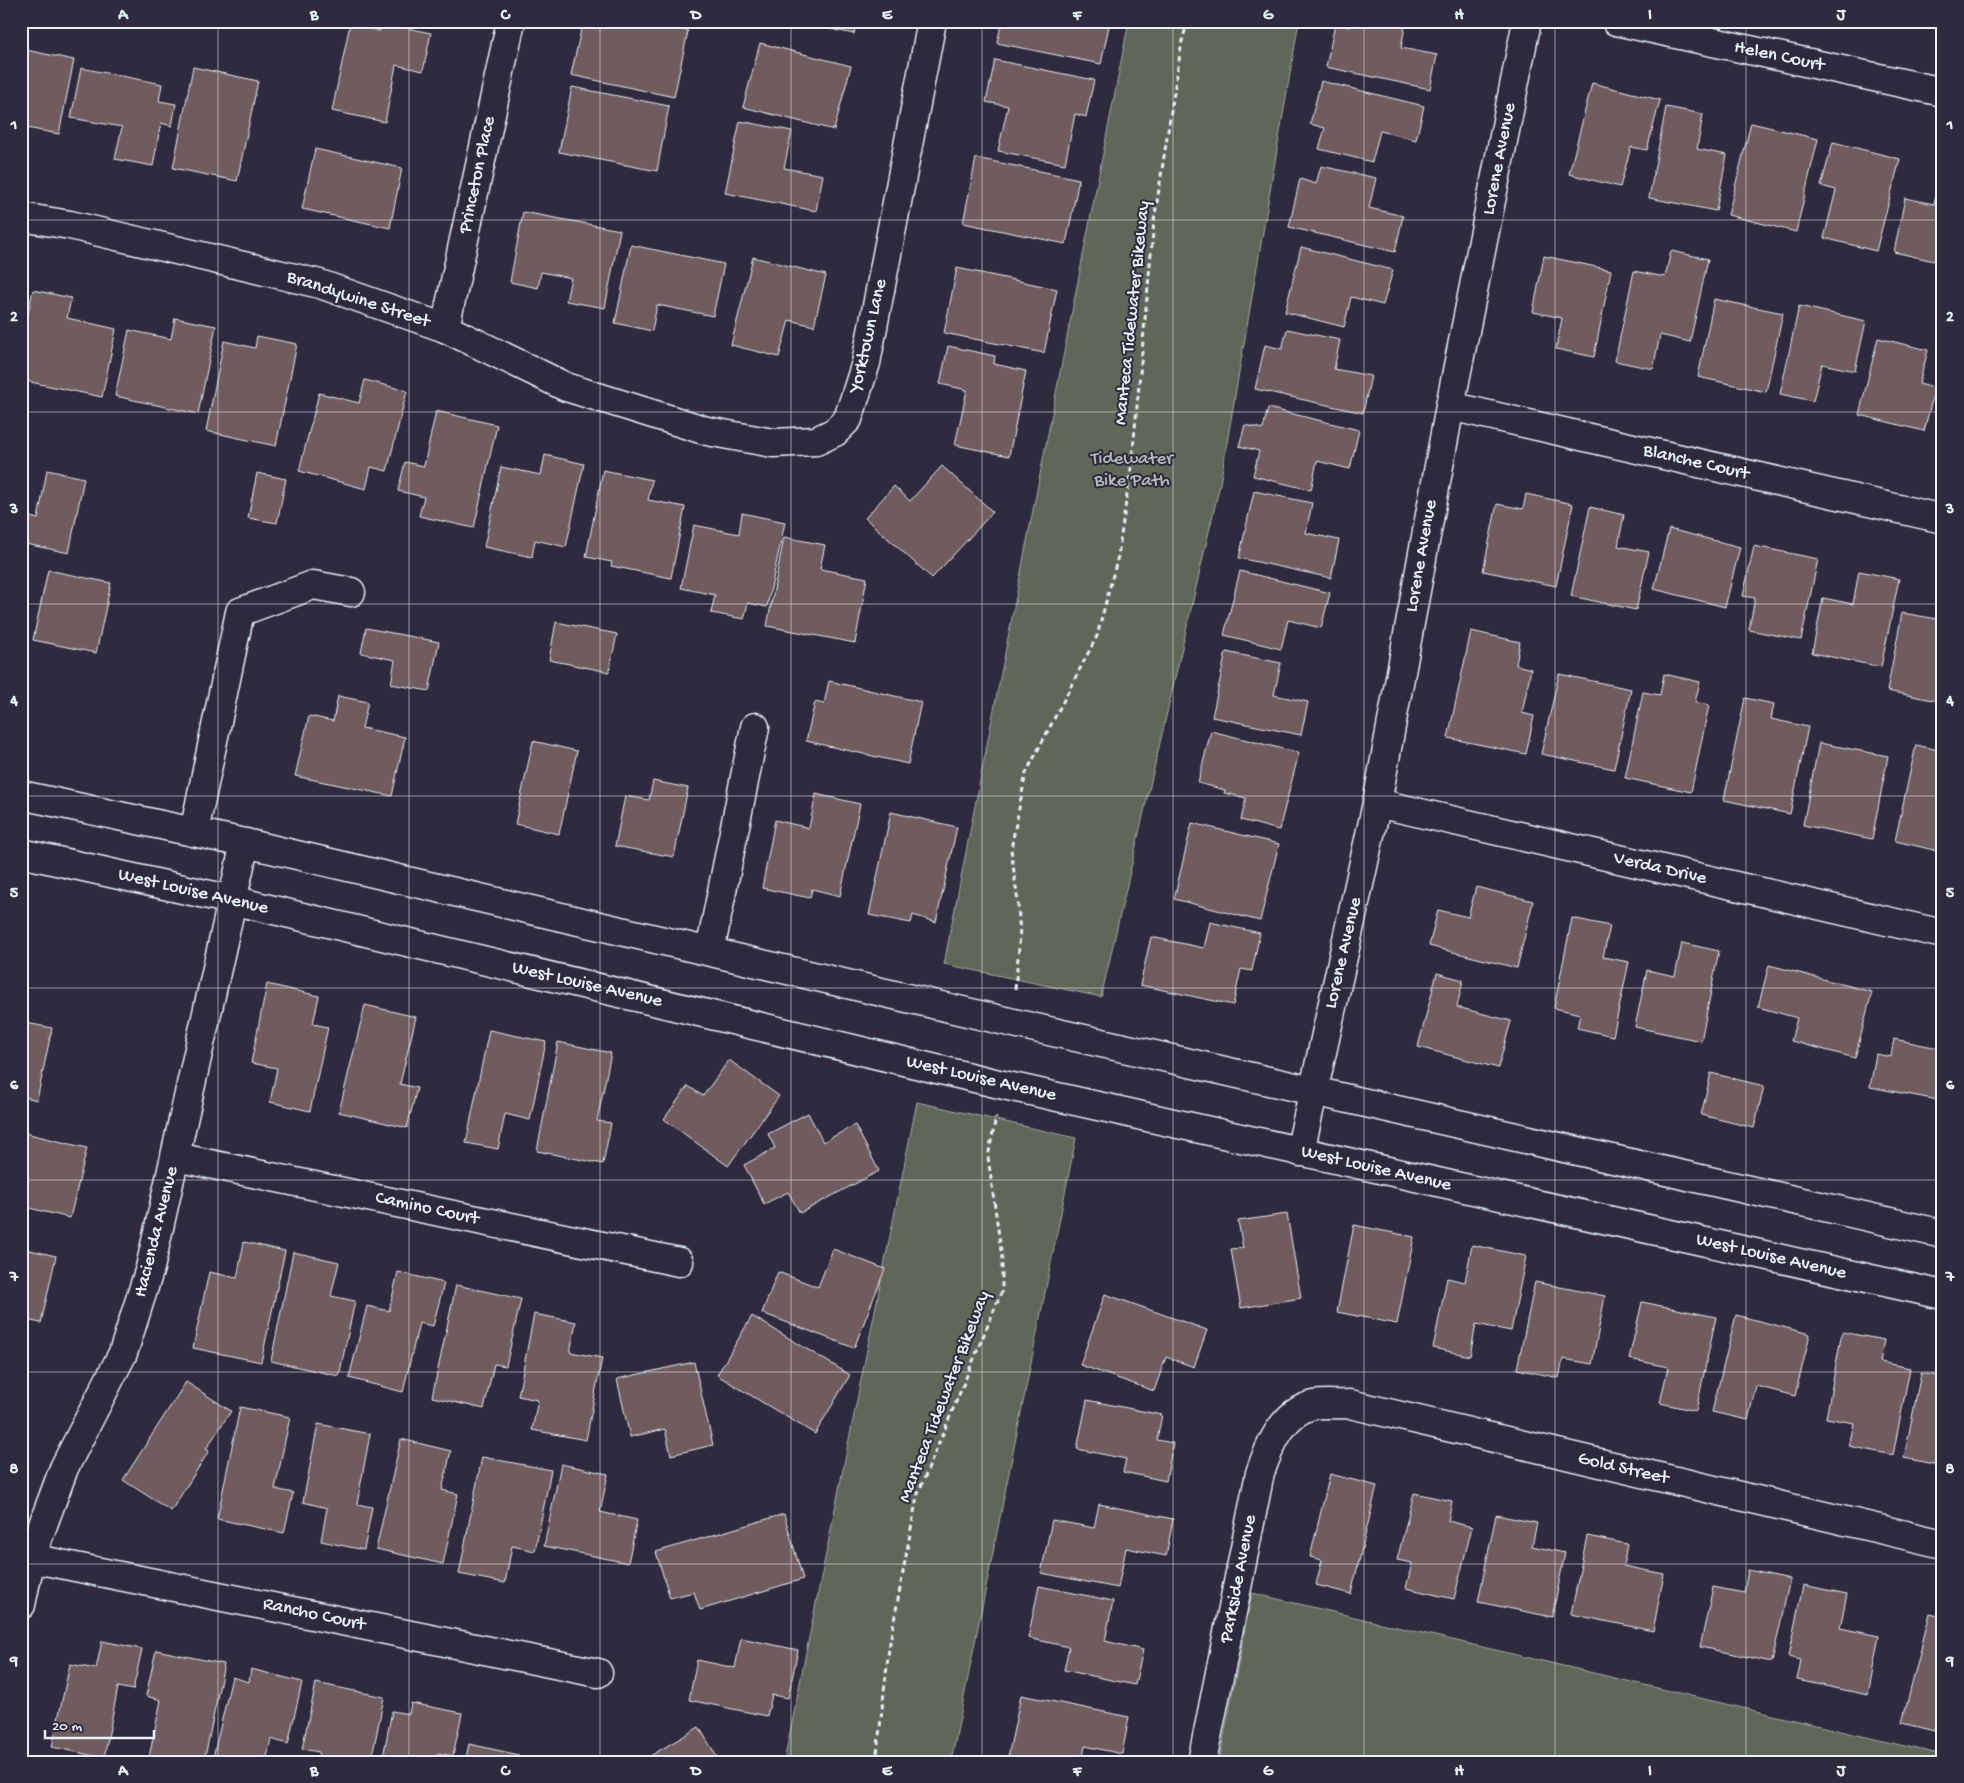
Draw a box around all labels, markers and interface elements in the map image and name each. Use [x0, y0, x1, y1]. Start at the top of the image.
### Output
text: A [117, 7, 129, 26]
text: B [309, 7, 319, 26]
text: C [500, 7, 511, 26]
text: D [689, 7, 702, 26]
text: E [882, 7, 893, 26]
text: F [1072, 7, 1083, 26]
text: G [1263, 7, 1274, 26]
text: H [1454, 7, 1464, 26]
text: I [1648, 7, 1652, 26]
text: J [1836, 7, 1847, 26]
street label: Helen Court [1732, 36, 1828, 78]
street label: Lorene Avenue [1478, 101, 1522, 217]
street label: Princeton Place [454, 114, 502, 237]
text: 1 [10, 117, 17, 136]
text: 1 [1946, 117, 1953, 136]
street label: Manteca Tidewater Bikeway [1110, 199, 1156, 426]
street label: Brandywine Street [282, 266, 435, 335]
street label: Yorktown Lane [844, 277, 893, 397]
text: 2 [10, 309, 18, 328]
text: 2 [1946, 309, 1954, 328]
street label: Blanche Court [1640, 439, 1753, 487]
park label: Tidewater Bike Path [1090, 448, 1175, 493]
street label: Lorene Avenue [1401, 498, 1443, 614]
text: 3 [9, 501, 18, 520]
text: 3 [1945, 501, 1954, 520]
text: 4 [9, 693, 18, 712]
text: 4 [1945, 693, 1954, 712]
street label: Verda Drive [1610, 847, 1709, 891]
street label: West Louise Avenue [116, 864, 271, 921]
text: 5 [10, 885, 19, 904]
text: 5 [1946, 885, 1955, 904]
street label: Lorene Avenue [1320, 895, 1368, 1011]
street label: West Louise Avenue [510, 957, 665, 1014]
street label: West Louise Avenue [904, 1051, 1059, 1108]
text: 6 [10, 1077, 19, 1096]
text: 6 [1946, 1077, 1955, 1096]
street label: West Louise Avenue [1299, 1141, 1454, 1198]
street label: Hacienda Avenue [130, 1164, 184, 1300]
street label: Camino Court [373, 1187, 483, 1232]
street label: West Louise Avenue [1694, 1229, 1849, 1286]
text: 7 [9, 1269, 19, 1288]
text: 7 [1945, 1269, 1955, 1288]
street label: Manteca Tidewater Bikeway [894, 1287, 996, 1506]
street label: Gold Street [1575, 1447, 1673, 1491]
text: 8 [10, 1461, 19, 1480]
text: 8 [1946, 1461, 1955, 1480]
street label: Parkside Avenue [1215, 1513, 1263, 1646]
street label: Rancho Court [261, 1593, 369, 1638]
text: 9 [9, 1653, 18, 1672]
text: 9 [1945, 1653, 1954, 1672]
scale bar [45, 1708, 154, 1740]
text: 20 m [52, 1718, 82, 1736]
text: A [117, 1763, 129, 1782]
text: B [309, 1763, 319, 1782]
text: C [500, 1763, 511, 1782]
text: D [689, 1763, 702, 1782]
text: E [882, 1763, 893, 1782]
text: F [1072, 1763, 1083, 1782]
text: G [1263, 1763, 1274, 1782]
text: H [1454, 1763, 1464, 1782]
text: I [1648, 1763, 1652, 1782]
text: J [1836, 1763, 1847, 1782]

